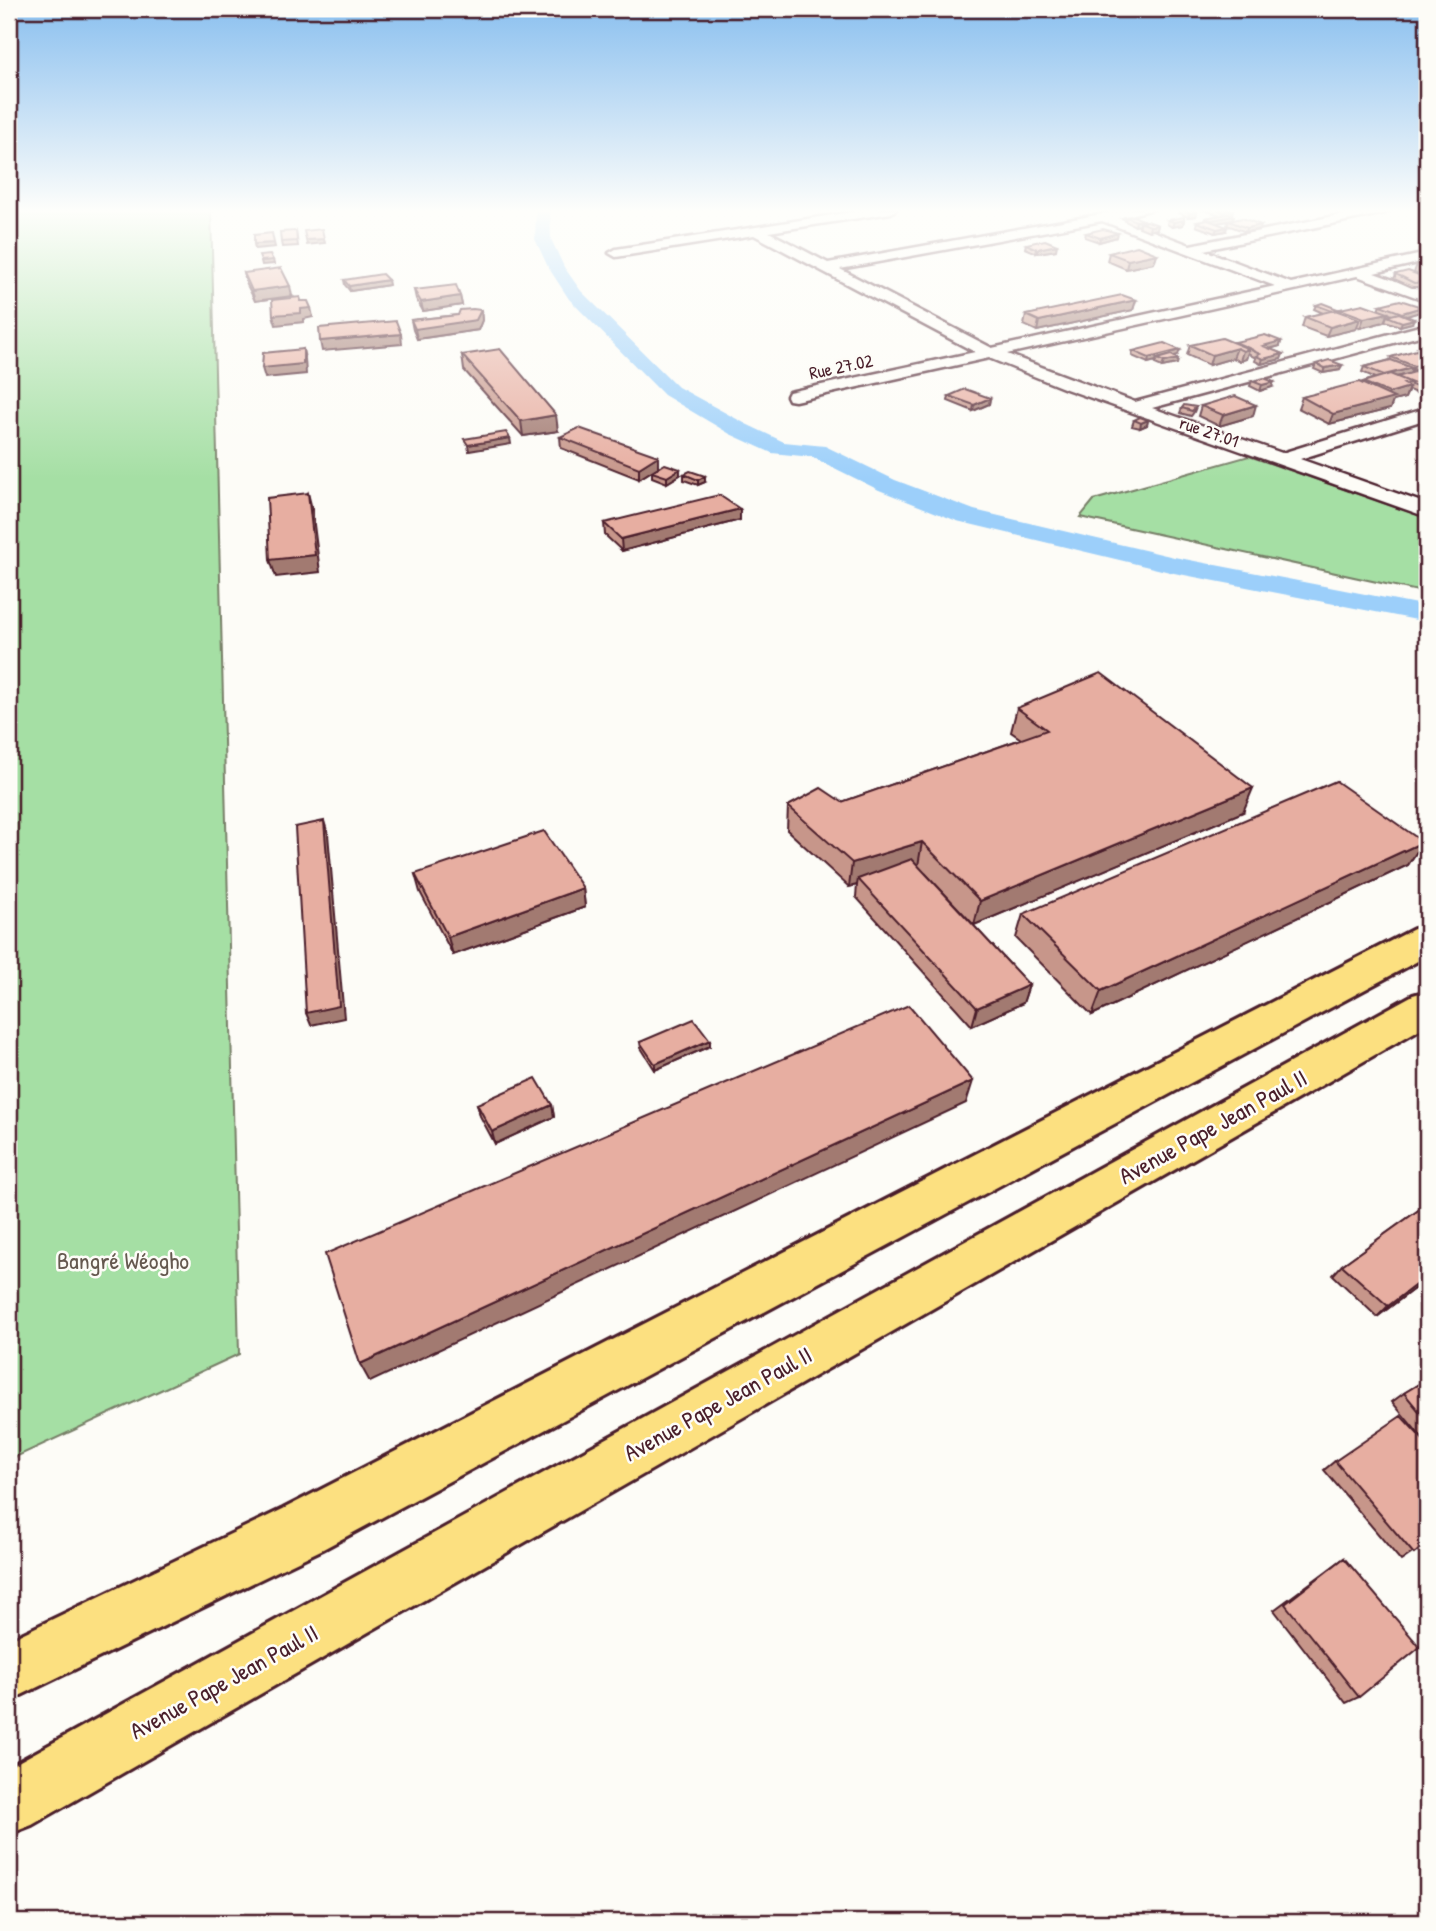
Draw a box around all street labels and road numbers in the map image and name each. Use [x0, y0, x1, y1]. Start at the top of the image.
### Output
street label: Rue 27.02 [807, 347, 876, 385]
street label: rue 27.01 [1176, 410, 1242, 453]
street label: Avenue Pape Jean Paul II [1113, 1061, 1312, 1191]
street label: Avenue Pape Jean Paul II [618, 1338, 817, 1468]
street label: Avenue Pape Jean Paul II [124, 1616, 323, 1746]

